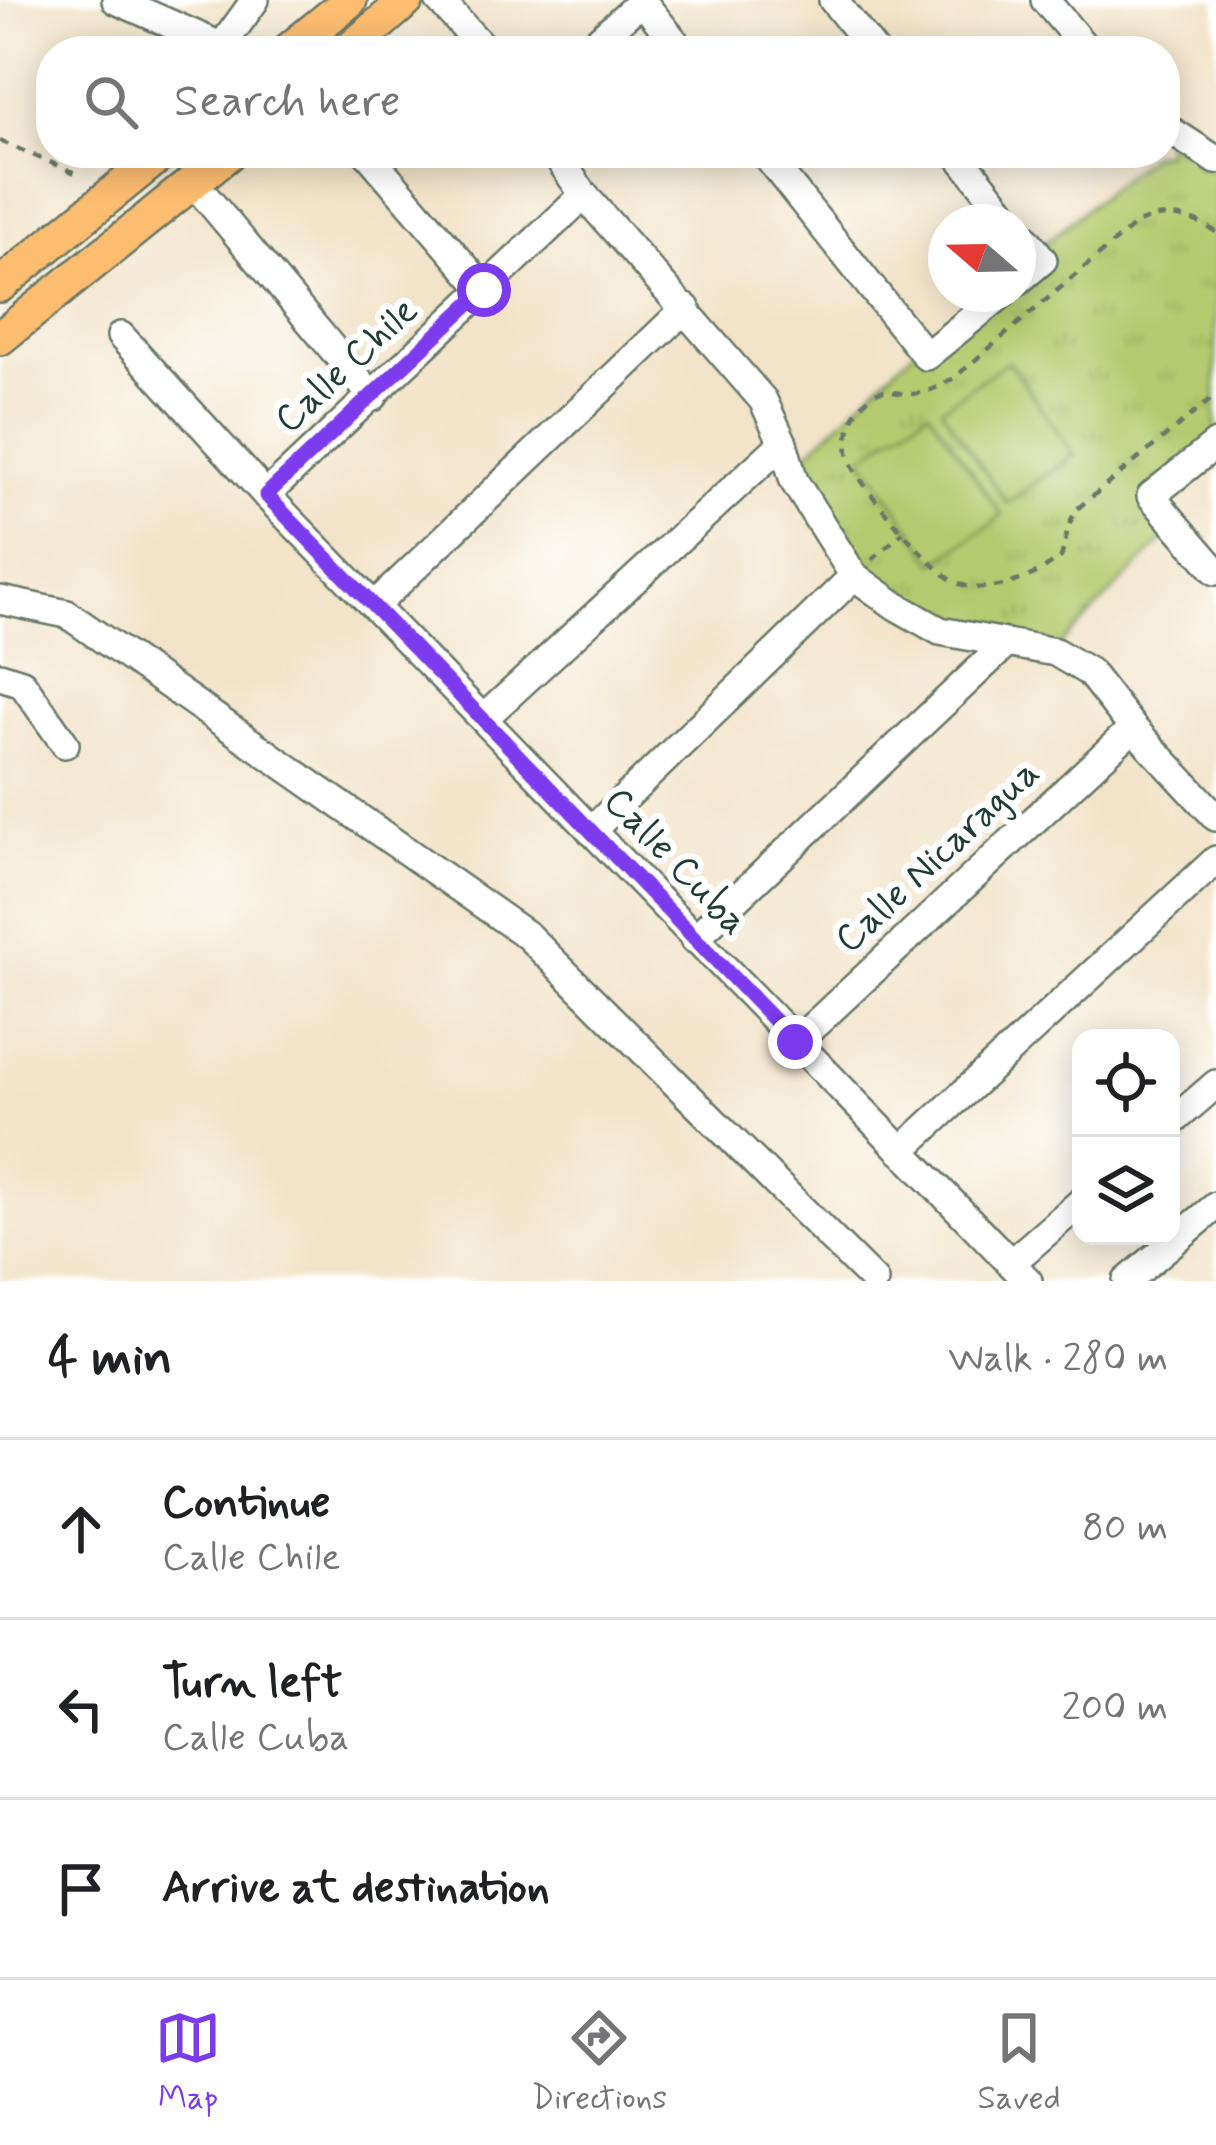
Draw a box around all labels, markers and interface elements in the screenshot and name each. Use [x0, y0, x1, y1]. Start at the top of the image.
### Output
search box [36, 36, 1180, 168]
icon: search [78, 69, 144, 135]
text: Search here [174, 73, 401, 132]
north arrow [928, 204, 1036, 312]
route start [457, 263, 511, 317]
street label: Calle Chile [264, 287, 430, 445]
street label: Calle Nicaragua [825, 749, 1051, 965]
street label: Calle Cuba [592, 777, 758, 947]
route end [768, 1015, 822, 1069]
map controls [1072, 1029, 1180, 1245]
button: locate [1072, 1029, 1180, 1137]
button: layers [1072, 1137, 1180, 1245]
text: 4 min [48, 1326, 172, 1392]
text: Walk · 280 m [948, 1334, 1168, 1385]
text: Continue [162, 1474, 330, 1533]
icon: ahead [48, 1496, 114, 1562]
text: 80 m [1082, 1503, 1168, 1554]
text: Calle Chile [162, 1533, 340, 1584]
text: Turn left [162, 1654, 342, 1713]
icon: left [48, 1676, 114, 1742]
text: 200 m [1062, 1683, 1168, 1734]
text: Calle Cuba [162, 1713, 349, 1764]
icon: arrive [48, 1856, 114, 1922]
text: Arrive at destination [162, 1859, 550, 1918]
tab: Map [155, 2005, 221, 2121]
tab: Directions [531, 2005, 667, 2121]
tab: Saved [977, 2005, 1061, 2121]

